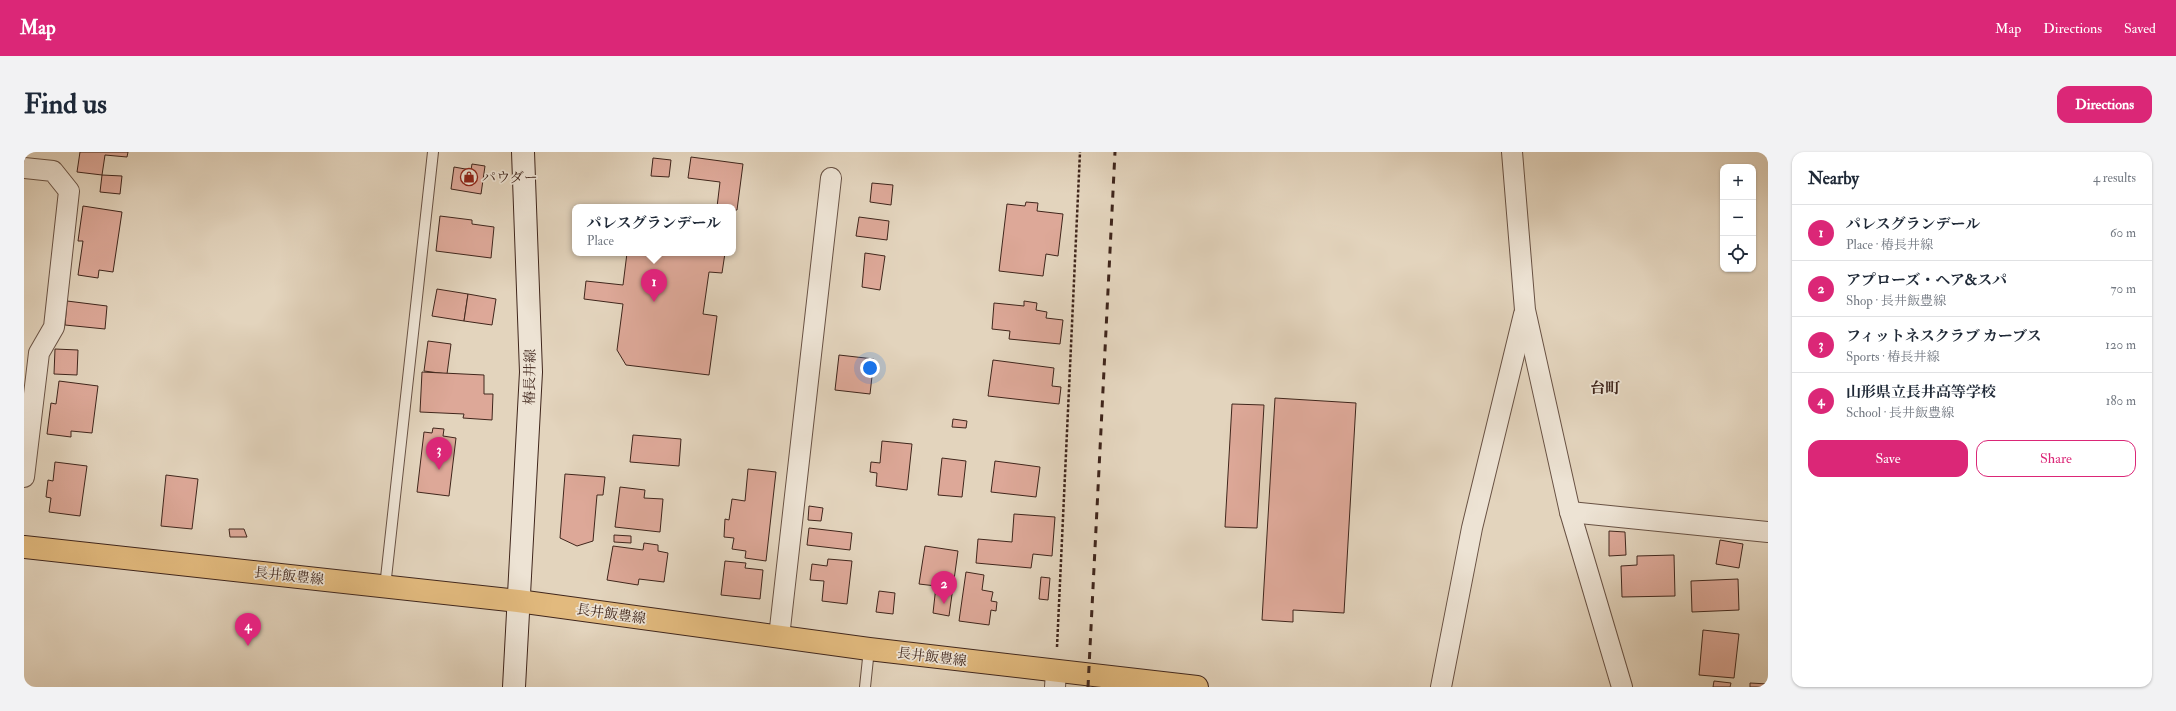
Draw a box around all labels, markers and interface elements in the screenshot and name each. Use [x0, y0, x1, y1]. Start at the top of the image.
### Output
text: Map [20, 16, 56, 40]
text: Map [1995, 20, 2021, 37]
text: Directions [2043, 20, 2102, 37]
text: Saved [2124, 20, 2156, 37]
button: Directions [2057, 86, 2152, 123]
text: Find us [24, 87, 107, 122]
map controls [1720, 164, 1756, 272]
button: + [1720, 164, 1756, 200]
shop icon: パウダー [459, 167, 479, 187]
text: Nearby [1808, 168, 1859, 189]
place label: パウダー [482, 169, 538, 186]
text: 4 results [2093, 170, 2136, 186]
button: − [1720, 200, 1756, 236]
popup [572, 204, 736, 256]
text: パレスグランデール [587, 214, 721, 233]
text: パレスグランデール [1846, 215, 1980, 234]
text: 1 [1819, 225, 1823, 241]
text: 60 m [2110, 225, 2136, 241]
text: Place [587, 233, 614, 249]
button: locate [1720, 236, 1756, 272]
text: Place · 椿長井線 [1846, 237, 1933, 253]
pin: 1 [641, 269, 667, 302]
text: アプローズ・ヘア&スパ [1846, 271, 2007, 290]
text: 2 [1818, 281, 1824, 297]
text: 70 m [2111, 281, 2136, 297]
text: Shop · 長井飯豊線 [1846, 293, 1946, 309]
text: フィットネスクラブ カーブス [1846, 327, 2041, 346]
text: 3 [1819, 337, 1824, 353]
text: 120 m [2105, 337, 2136, 353]
street label: 椿長井線 [521, 349, 539, 405]
text: Sports · 椿長井線 [1846, 349, 1940, 365]
your location [860, 358, 880, 378]
district label: 台町 [1590, 379, 1620, 398]
text: 山形県立長井高等学校 [1846, 383, 1996, 402]
text: 4 [1817, 393, 1825, 409]
text: 180 m [2106, 393, 2136, 409]
text: School · 長井飯豊線 [1846, 405, 1954, 421]
pin: 3 [426, 437, 452, 470]
button: Save [1808, 440, 1968, 477]
button: Share [1976, 440, 2136, 477]
street label: 長井飯豊線 [253, 564, 325, 588]
pin: 2 [931, 571, 957, 604]
street label: 長井飯豊線 [575, 601, 647, 627]
pin: 4 [235, 613, 261, 646]
street label: 長井飯豊線 [896, 644, 968, 670]

